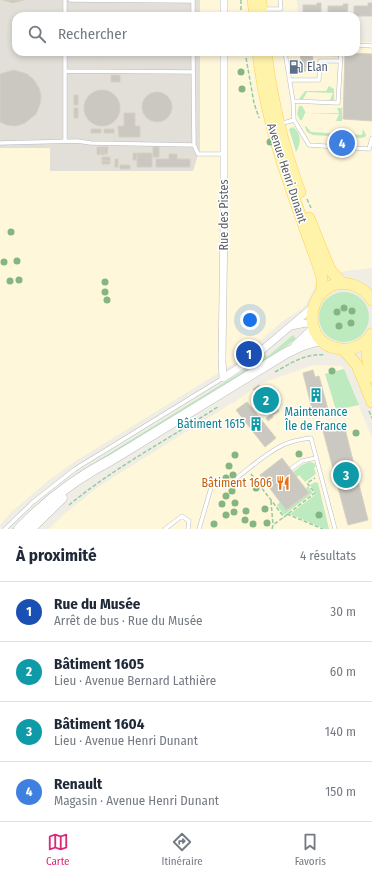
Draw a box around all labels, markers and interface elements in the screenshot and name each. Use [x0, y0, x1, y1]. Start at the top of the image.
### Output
search box [12, 12, 360, 56]
icon: search [26, 23, 48, 45]
text: Rechercher [58, 25, 127, 43]
fuel station icon: Elan [288, 59, 304, 75]
place label: Elan [307, 60, 328, 74]
street label: Avenue Henri Dunant [264, 121, 310, 225]
pin: 4 [329, 128, 355, 158]
street label: Rue des Pistes [217, 179, 231, 251]
your location [240, 310, 260, 330]
pin: 1 [236, 339, 262, 369]
pin: 2 [253, 385, 279, 415]
building icon: Maintenance Île de France [308, 387, 324, 403]
place label: Maintenance Île de France [284, 405, 347, 433]
building icon: Bâtiment 1615 [248, 416, 264, 432]
place label: Bâtiment 1615 [177, 417, 245, 431]
pin: 3 [333, 460, 359, 490]
restaurant icon: Bâtiment 1606 [275, 475, 291, 491]
place label: Bâtiment 1606 [202, 476, 272, 490]
text: À proximité [16, 545, 97, 566]
text: 4 résultats [300, 548, 356, 563]
text: Rue du Musée [54, 595, 140, 613]
text: 1 [26, 604, 32, 619]
text: 30 m [330, 604, 356, 619]
text: Arrêt de bus · Rue du Musée [54, 613, 202, 628]
text: Bâtiment 1605 [54, 655, 144, 673]
text: 2 [26, 664, 32, 679]
text: 60 m [330, 664, 356, 679]
text: Lieu · Avenue Bernard Lathière [54, 673, 216, 688]
text: Bâtiment 1604 [54, 715, 144, 733]
text: 3 [26, 724, 32, 739]
text: 140 m [325, 724, 356, 739]
text: Lieu · Avenue Henri Dunant [54, 733, 198, 748]
text: Renault [54, 775, 102, 793]
text: 4 [26, 784, 32, 799]
text: 150 m [325, 784, 356, 799]
text: Magasin · Avenue Henri Dunant [54, 793, 219, 808]
tab: Carte [46, 831, 70, 868]
tab: Itinéraire [162, 831, 203, 868]
tab: Favoris [295, 831, 326, 868]

